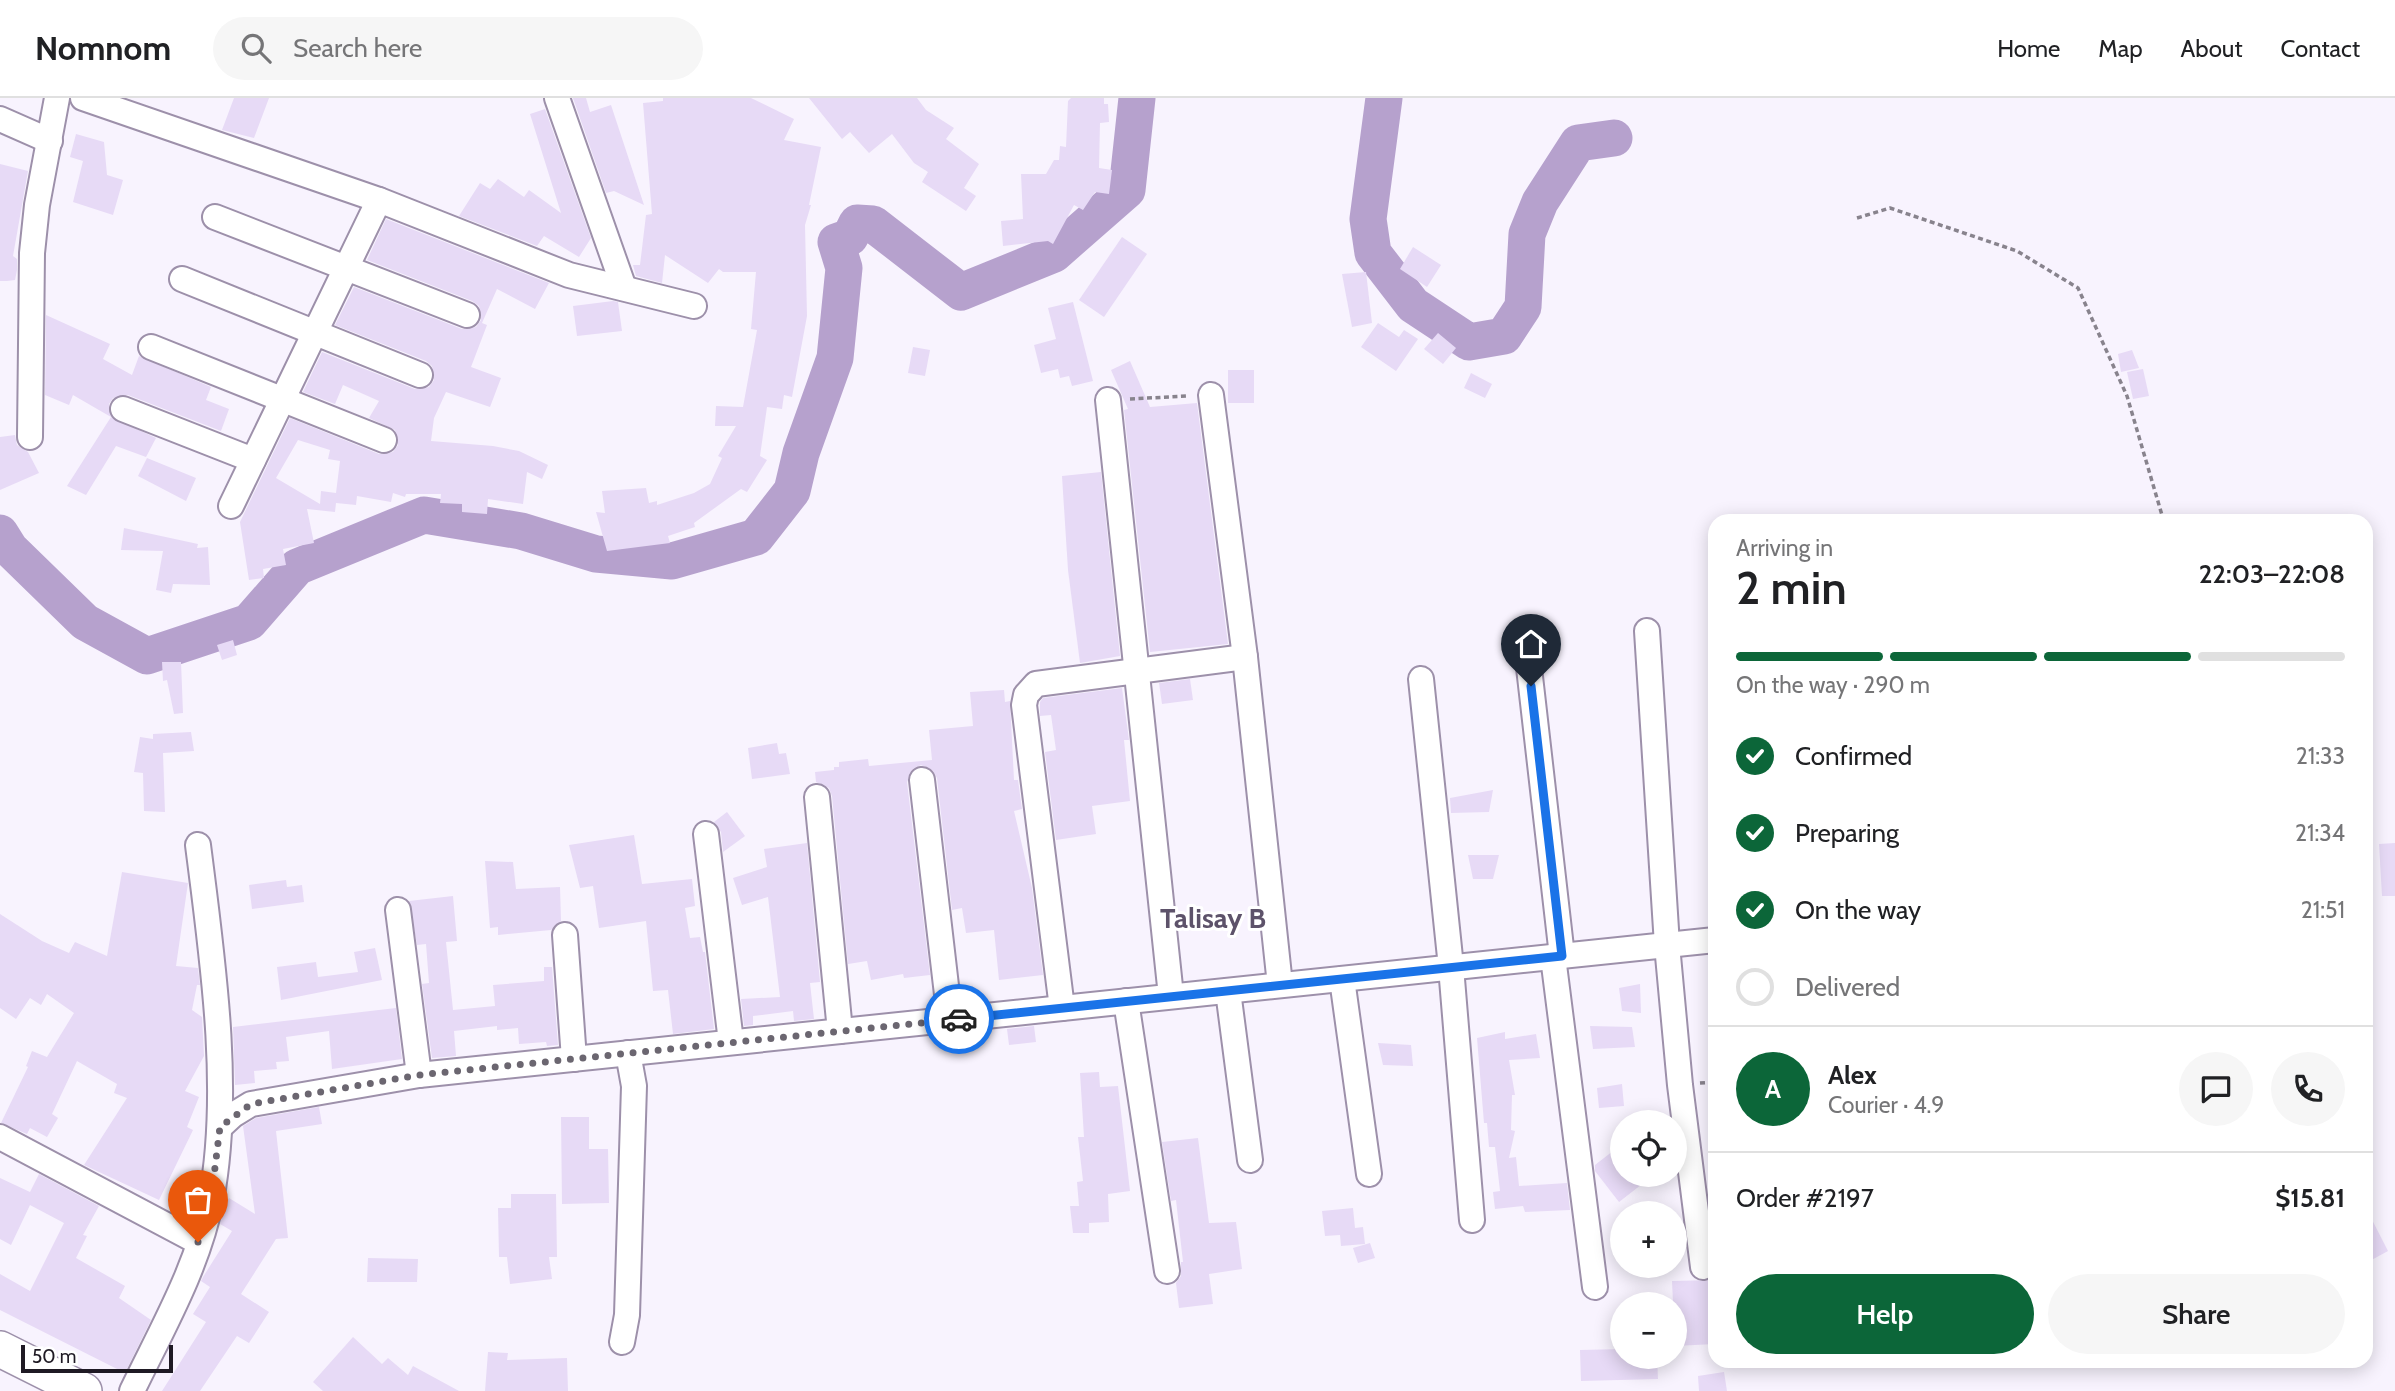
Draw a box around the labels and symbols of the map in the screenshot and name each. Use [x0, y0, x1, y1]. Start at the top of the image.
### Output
pin [1501, 614, 1561, 686]
district label: Talisay B [1160, 901, 1266, 935]
courier [924, 984, 994, 1054]
pin [168, 1170, 228, 1242]
scale bar [21, 1342, 173, 1374]

